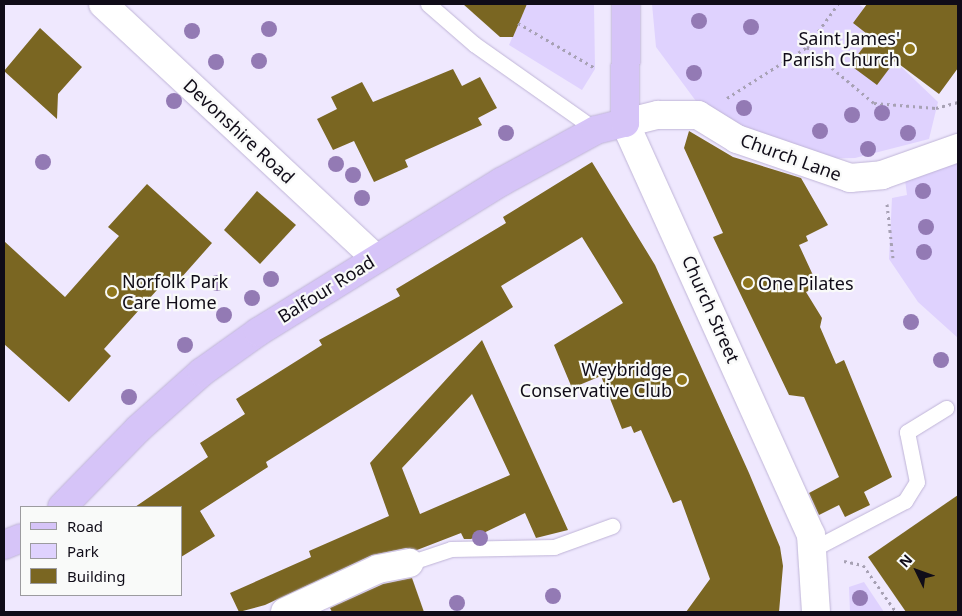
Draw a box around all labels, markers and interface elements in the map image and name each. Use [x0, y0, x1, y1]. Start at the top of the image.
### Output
place label: Saint James' Parish Church [782, 28, 900, 70]
marker: Saint James' Parish Church [904, 43, 916, 55]
street label: Devonshire Road [179, 74, 299, 188]
street label: Church Lane [738, 129, 844, 185]
street label: Balfour Road [274, 251, 378, 327]
street label: Church Street [678, 252, 744, 366]
place label: Norfolk Park Care Home [122, 271, 228, 314]
place label: One Pilates [758, 272, 854, 294]
marker: One Pilates [742, 277, 754, 289]
marker: Norfolk Park Care Home [106, 286, 118, 298]
place label: Weybridge Conservative Club [520, 359, 672, 402]
marker: Weybridge Conservative Club [676, 374, 688, 386]
legend [20, 506, 182, 596]
text: Road [67, 516, 103, 536]
text: Park [67, 541, 99, 561]
north arrow [892, 546, 942, 596]
text: N [895, 550, 916, 571]
text: Building [67, 566, 125, 586]

